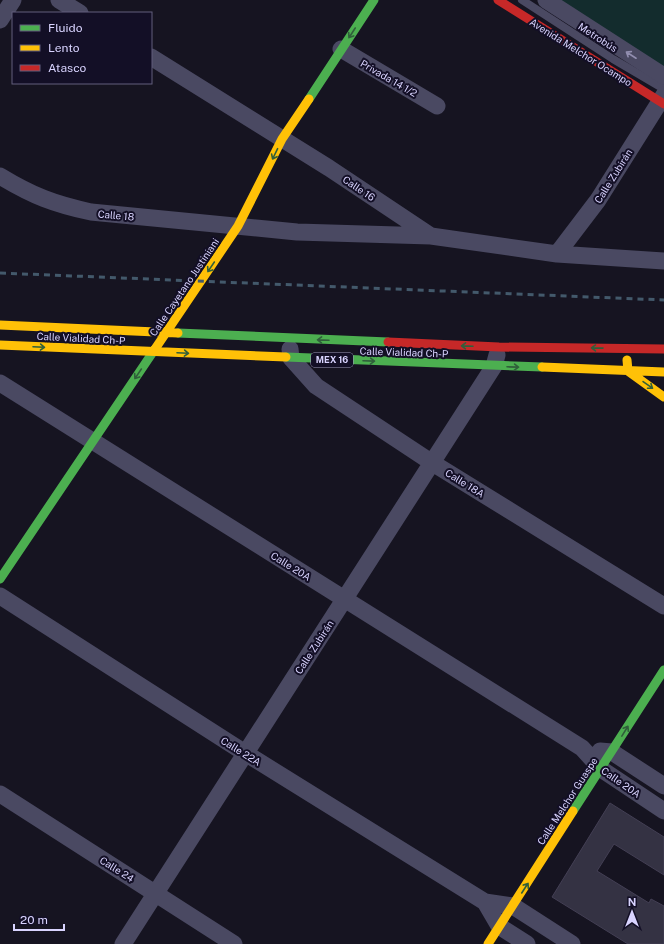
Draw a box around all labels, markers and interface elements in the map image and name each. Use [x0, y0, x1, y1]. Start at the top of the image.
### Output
legend [12, 12, 152, 84]
street label: Avenida Melchor Ocampo [528, 16, 635, 89]
street label: Metrobús [576, 20, 620, 54]
text: Fluido [48, 21, 83, 35]
one-way arrow [348, 27, 356, 38]
text: Lento [48, 41, 80, 55]
one-way arrow [626, 51, 637, 59]
street label: Privada 14 1/2 [359, 57, 420, 99]
text: Atasco [48, 61, 87, 75]
street label: Calle Zubirán [592, 146, 635, 205]
one-way arrow [270, 147, 278, 159]
street label: Calle 16 [341, 173, 377, 203]
street label: Calle 18 [97, 207, 135, 223]
street label: Calle Cayetano Justiniani [147, 236, 221, 338]
one-way arrow [207, 261, 215, 272]
street label: Calle Vialidad Ch-P [36, 330, 126, 346]
one-way arrow [317, 336, 330, 344]
one-way arrow [461, 342, 474, 349]
one-way arrow [32, 343, 45, 351]
street label: Calle Vialidad Ch-P [359, 344, 449, 360]
one-way arrow [591, 344, 604, 352]
one-way arrow [176, 350, 189, 357]
road number: MEX 16 [311, 353, 353, 367]
one-way arrow [362, 358, 375, 365]
one-way arrow [506, 363, 519, 370]
one-way arrow [134, 368, 142, 379]
one-way arrow [643, 381, 654, 389]
street label: Calle 18A [443, 466, 487, 500]
street label: Calle 20A [269, 549, 313, 583]
street label: Calle Zubirán [292, 618, 336, 676]
one-way arrow [621, 726, 629, 737]
street label: Calle 22A [219, 734, 263, 768]
street label: Calle Melchor Guaspe [534, 755, 600, 847]
street label: Calle 20A [599, 764, 643, 800]
street label: Calle 24 [98, 854, 136, 884]
one-way arrow [521, 882, 529, 894]
north arrow [612, 892, 652, 932]
text: N [628, 896, 636, 908]
scale bar [14, 906, 64, 932]
text: 20 m [20, 913, 48, 927]

